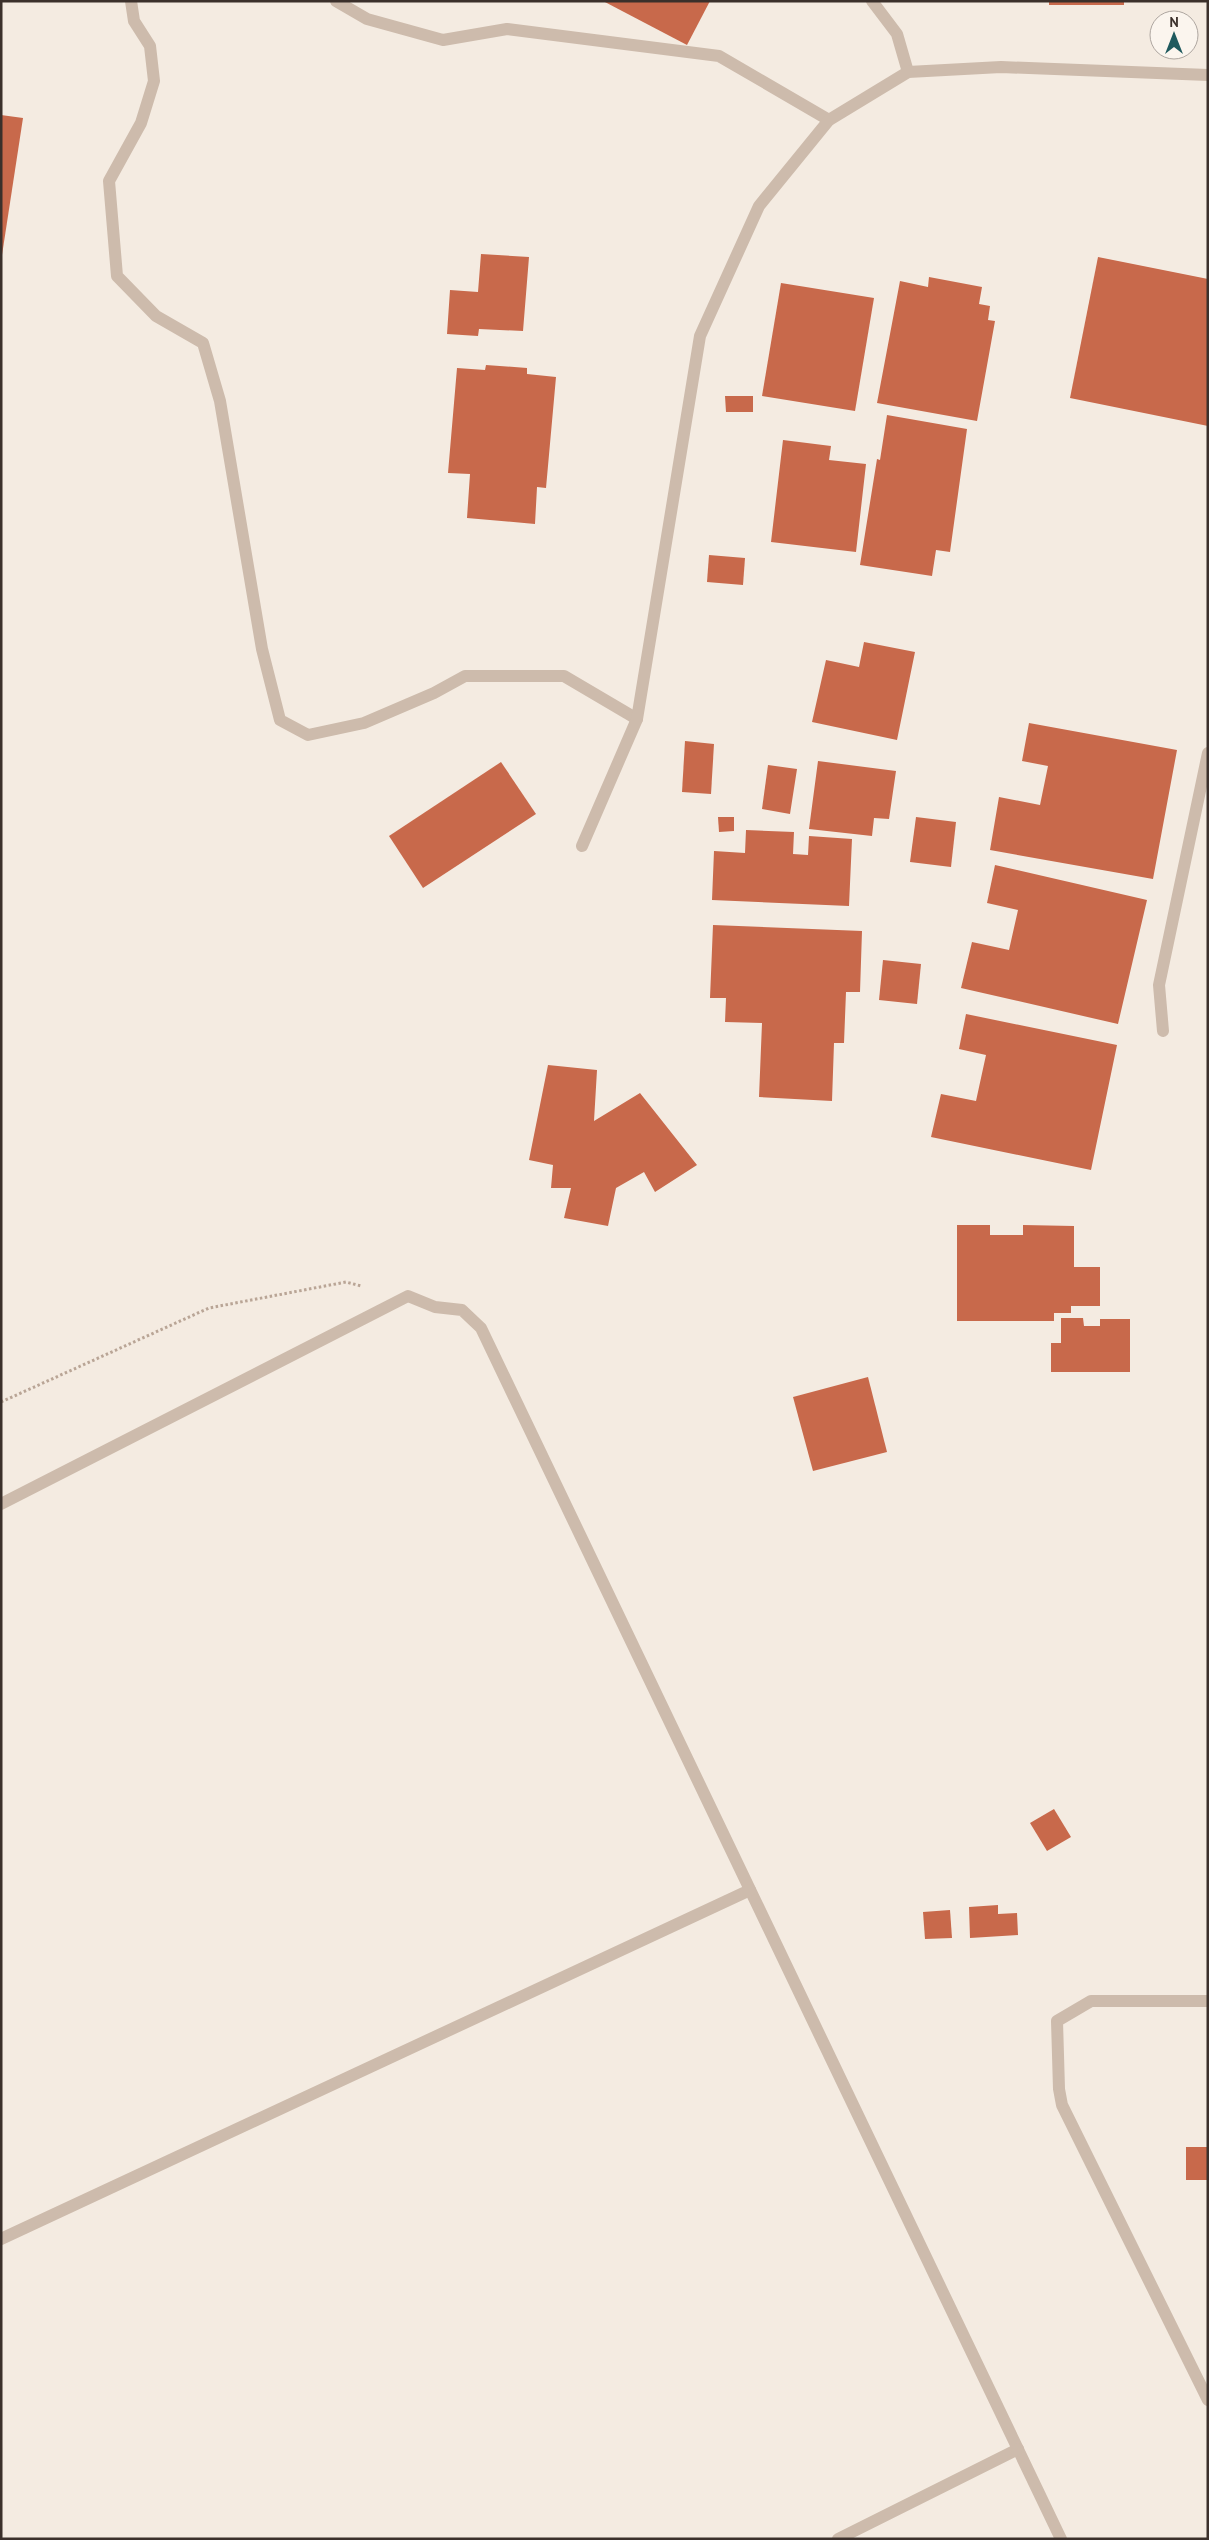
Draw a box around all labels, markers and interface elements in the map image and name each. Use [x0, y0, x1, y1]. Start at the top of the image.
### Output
north arrow [1149, 10, 1199, 60]
text: N [1169, 13, 1179, 31]

